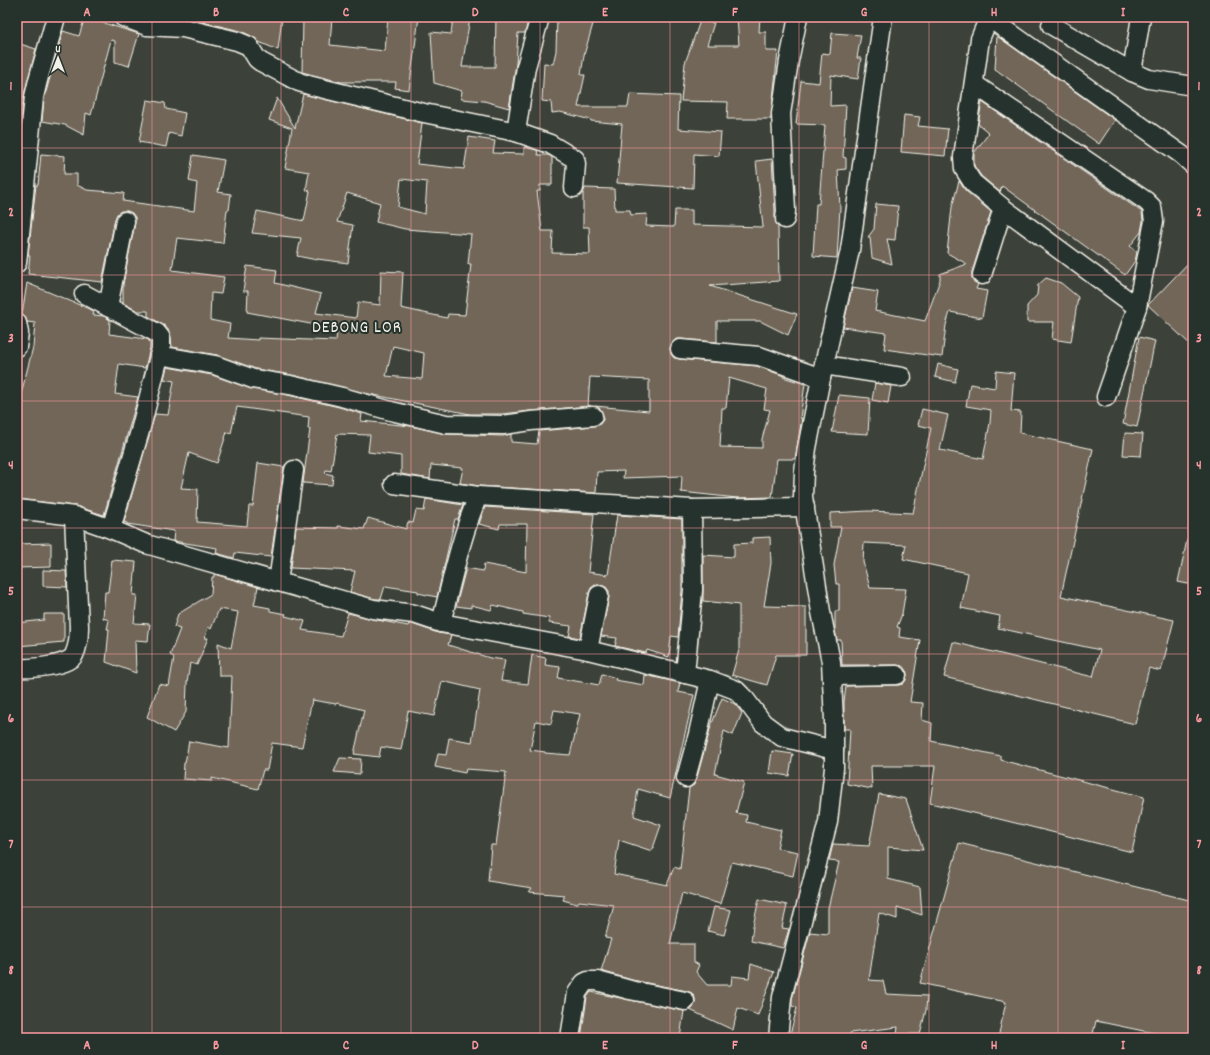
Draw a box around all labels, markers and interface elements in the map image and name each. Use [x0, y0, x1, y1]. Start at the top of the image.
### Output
text: A [83, 4, 91, 23]
text: B [213, 4, 219, 23]
text: C [343, 4, 350, 23]
text: D [472, 4, 479, 23]
text: E [602, 4, 609, 23]
text: F [732, 4, 738, 23]
text: G [861, 4, 868, 23]
text: H [991, 4, 998, 23]
text: I [1121, 4, 1126, 23]
north arrow [38, 38, 78, 78]
text: U [55, 42, 61, 58]
text: 1 [10, 78, 13, 97]
text: 1 [1198, 78, 1201, 97]
text: 2 [8, 204, 14, 223]
text: 2 [1196, 204, 1202, 223]
district label: DEBONG LOR [312, 317, 402, 341]
text: 3 [8, 330, 14, 349]
text: 3 [1196, 330, 1202, 349]
text: 4 [8, 457, 14, 476]
text: 4 [1196, 457, 1202, 476]
text: 5 [8, 583, 14, 602]
text: 5 [1196, 583, 1202, 602]
text: 6 [8, 710, 15, 729]
text: 6 [1196, 710, 1203, 729]
text: 7 [9, 836, 14, 855]
text: 7 [1197, 836, 1202, 855]
text: 8 [8, 962, 14, 981]
text: 8 [1196, 962, 1202, 981]
text: A [83, 1037, 91, 1055]
text: B [213, 1037, 219, 1055]
text: C [343, 1037, 350, 1055]
text: D [472, 1037, 479, 1055]
text: E [602, 1037, 609, 1055]
text: F [732, 1037, 738, 1055]
text: G [861, 1037, 868, 1055]
text: H [991, 1037, 998, 1055]
text: I [1121, 1037, 1126, 1055]

